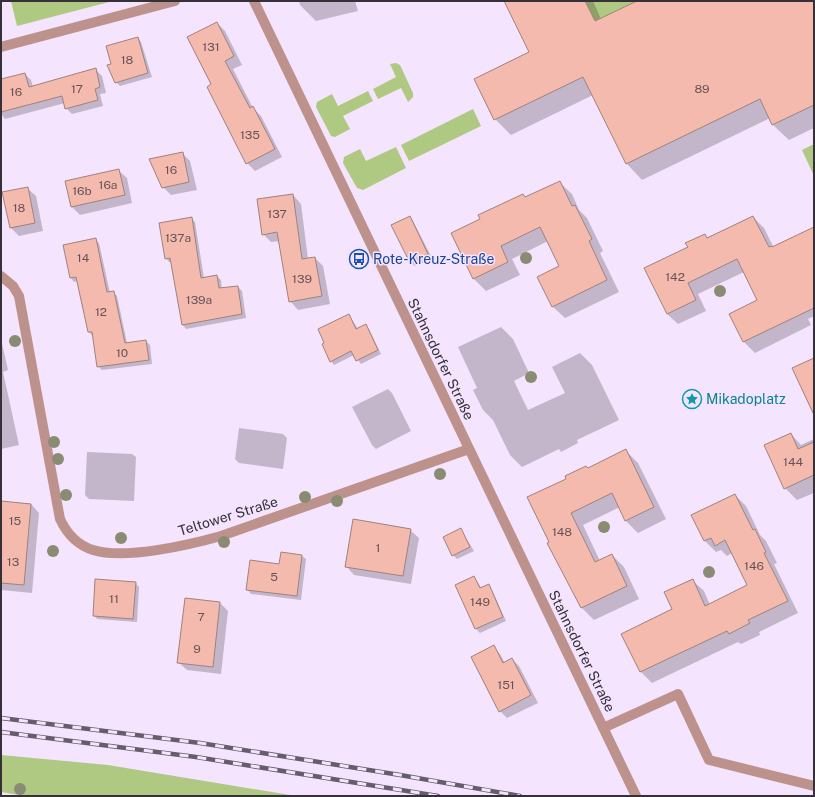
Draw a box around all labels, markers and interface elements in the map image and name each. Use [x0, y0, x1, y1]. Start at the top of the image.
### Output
house number: 131 [202, 40, 220, 54]
house number: 18 [121, 53, 134, 67]
house number: 17 [71, 82, 83, 96]
house number: 89 [694, 82, 710, 96]
house number: 16 [10, 85, 22, 99]
house number: 135 [240, 128, 260, 142]
house number: 16 [165, 163, 177, 177]
house number: 16a [99, 178, 118, 192]
house number: 16b [72, 184, 92, 198]
house number: 18 [13, 201, 26, 215]
house number: 137 [267, 207, 287, 221]
house number: 137a [165, 231, 191, 245]
bus stop icon: Rote-Kreuz-Straße [348, 248, 370, 270]
house number: 14 [77, 251, 90, 265]
place label: Rote-Kreuz-Straße [373, 251, 494, 267]
house number: 142 [665, 270, 685, 284]
house number: 139 [292, 272, 312, 286]
house number: 139a [186, 293, 212, 307]
street label: Stahnsdorfer Straße [405, 296, 477, 422]
house number: 12 [95, 305, 107, 319]
house number: 10 [116, 346, 128, 360]
place icon: Mikadoplatz [681, 388, 703, 410]
place label: Mikadoplatz [706, 391, 786, 407]
house number: 144 [783, 455, 803, 469]
street label: Teltower Straße [176, 493, 280, 539]
house number: 15 [9, 514, 22, 528]
house number: 148 [552, 525, 572, 539]
house number: 1 [376, 541, 380, 555]
house number: 13 [7, 555, 19, 569]
house number: 146 [744, 559, 764, 573]
house number: 5 [270, 570, 278, 584]
street label: Stahnsdorfer Straße [546, 588, 618, 714]
house number: 11 [109, 592, 119, 606]
house number: 149 [470, 595, 490, 609]
house number: 7 [197, 610, 205, 624]
house number: 9 [193, 642, 201, 656]
house number: 151 [497, 678, 515, 692]

